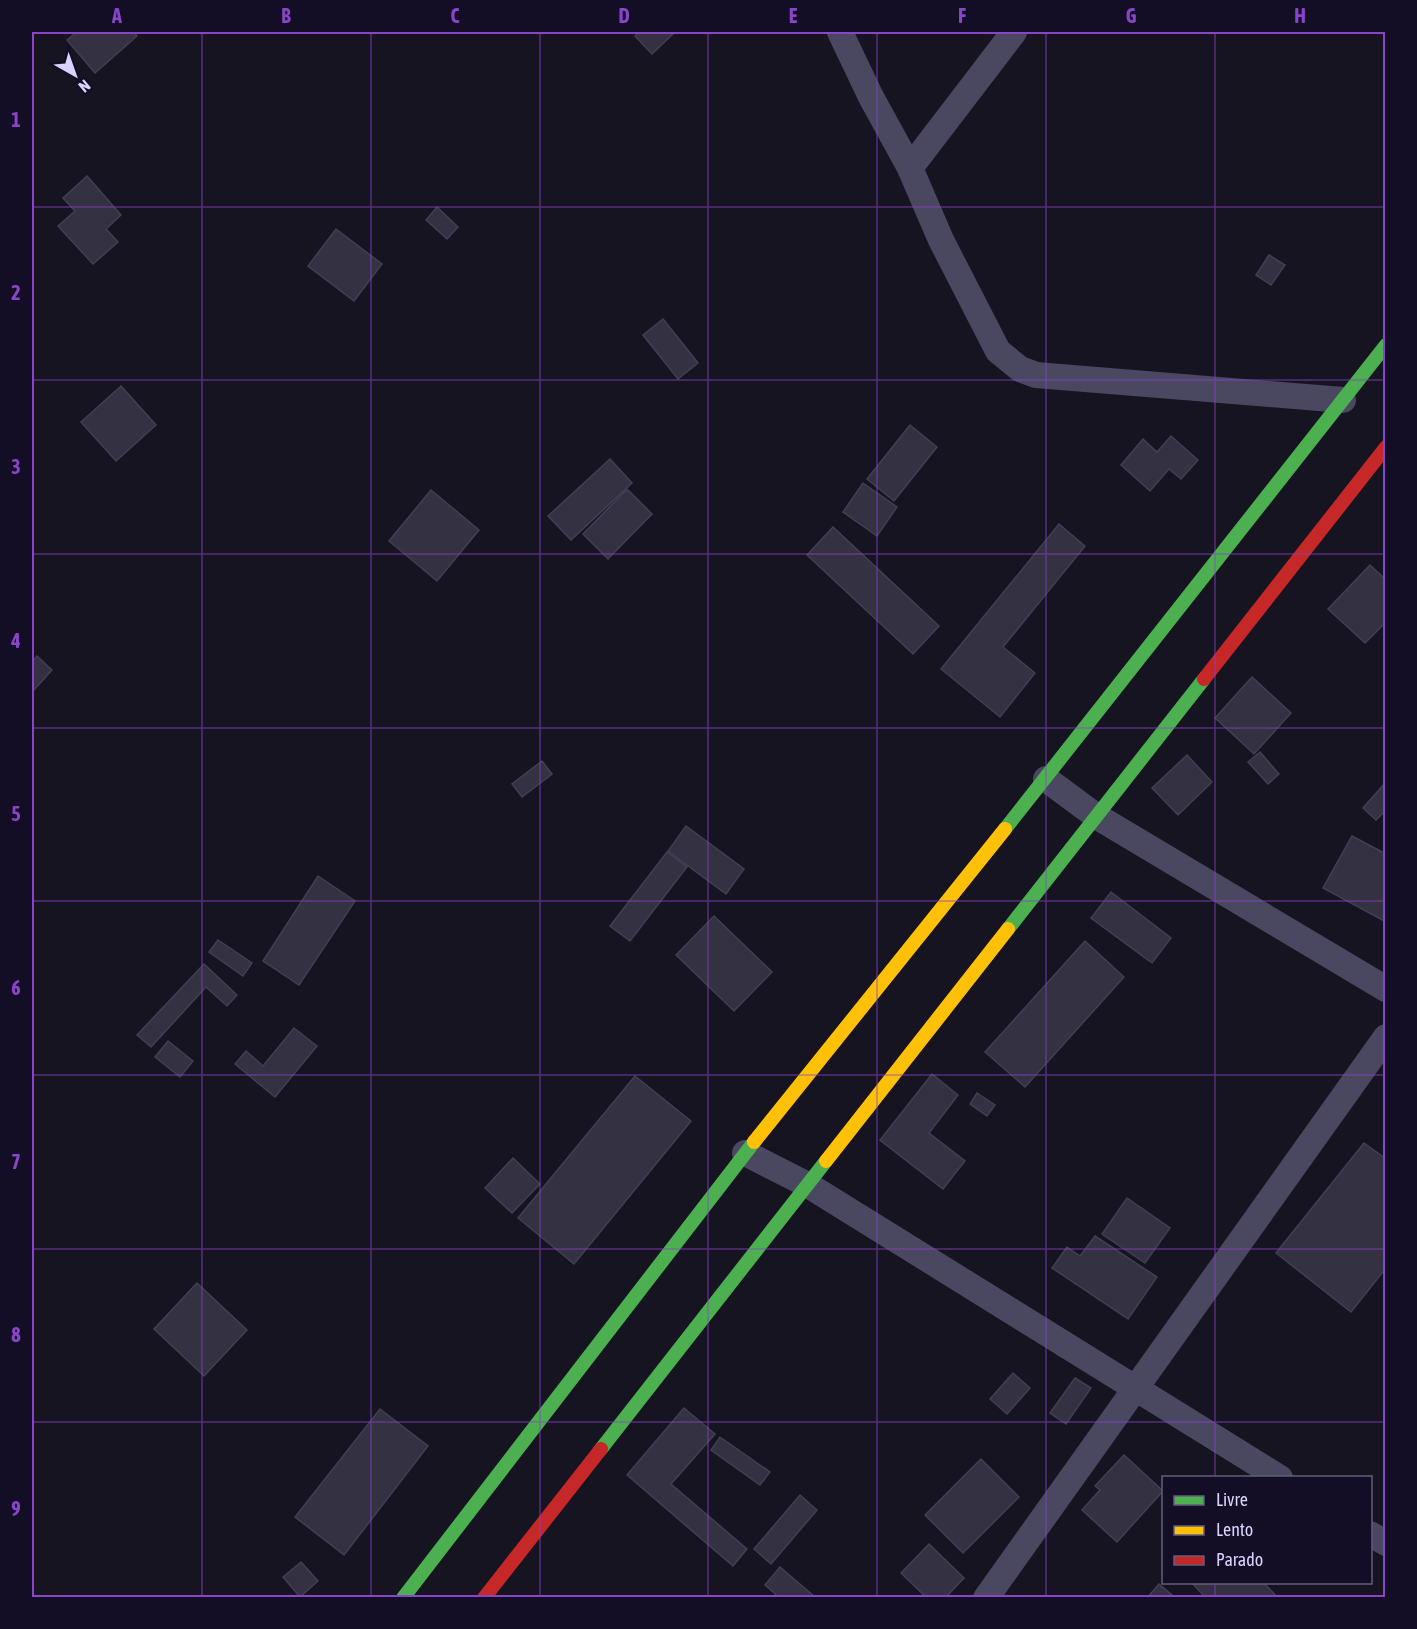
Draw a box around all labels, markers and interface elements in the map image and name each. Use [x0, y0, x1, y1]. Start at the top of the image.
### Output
text: A [111, 4, 122, 27]
text: B [281, 4, 291, 27]
text: C [451, 4, 460, 27]
text: D [618, 4, 630, 27]
text: E [789, 4, 798, 27]
text: F [958, 4, 966, 27]
text: G [1126, 4, 1137, 27]
text: H [1294, 4, 1306, 27]
north arrow [45, 45, 105, 105]
text: N [75, 77, 94, 96]
text: 1 [11, 108, 21, 131]
text: 2 [11, 281, 21, 304]
text: 3 [11, 455, 21, 478]
text: 4 [10, 629, 21, 652]
text: 5 [11, 802, 21, 825]
text: 6 [11, 976, 21, 999]
text: 7 [11, 1150, 21, 1173]
text: 8 [11, 1323, 21, 1346]
legend [1162, 1476, 1372, 1584]
text: Livre [1216, 1489, 1248, 1510]
text: 9 [11, 1497, 21, 1520]
text: Lento [1216, 1519, 1253, 1540]
text: Parado [1216, 1549, 1263, 1570]

